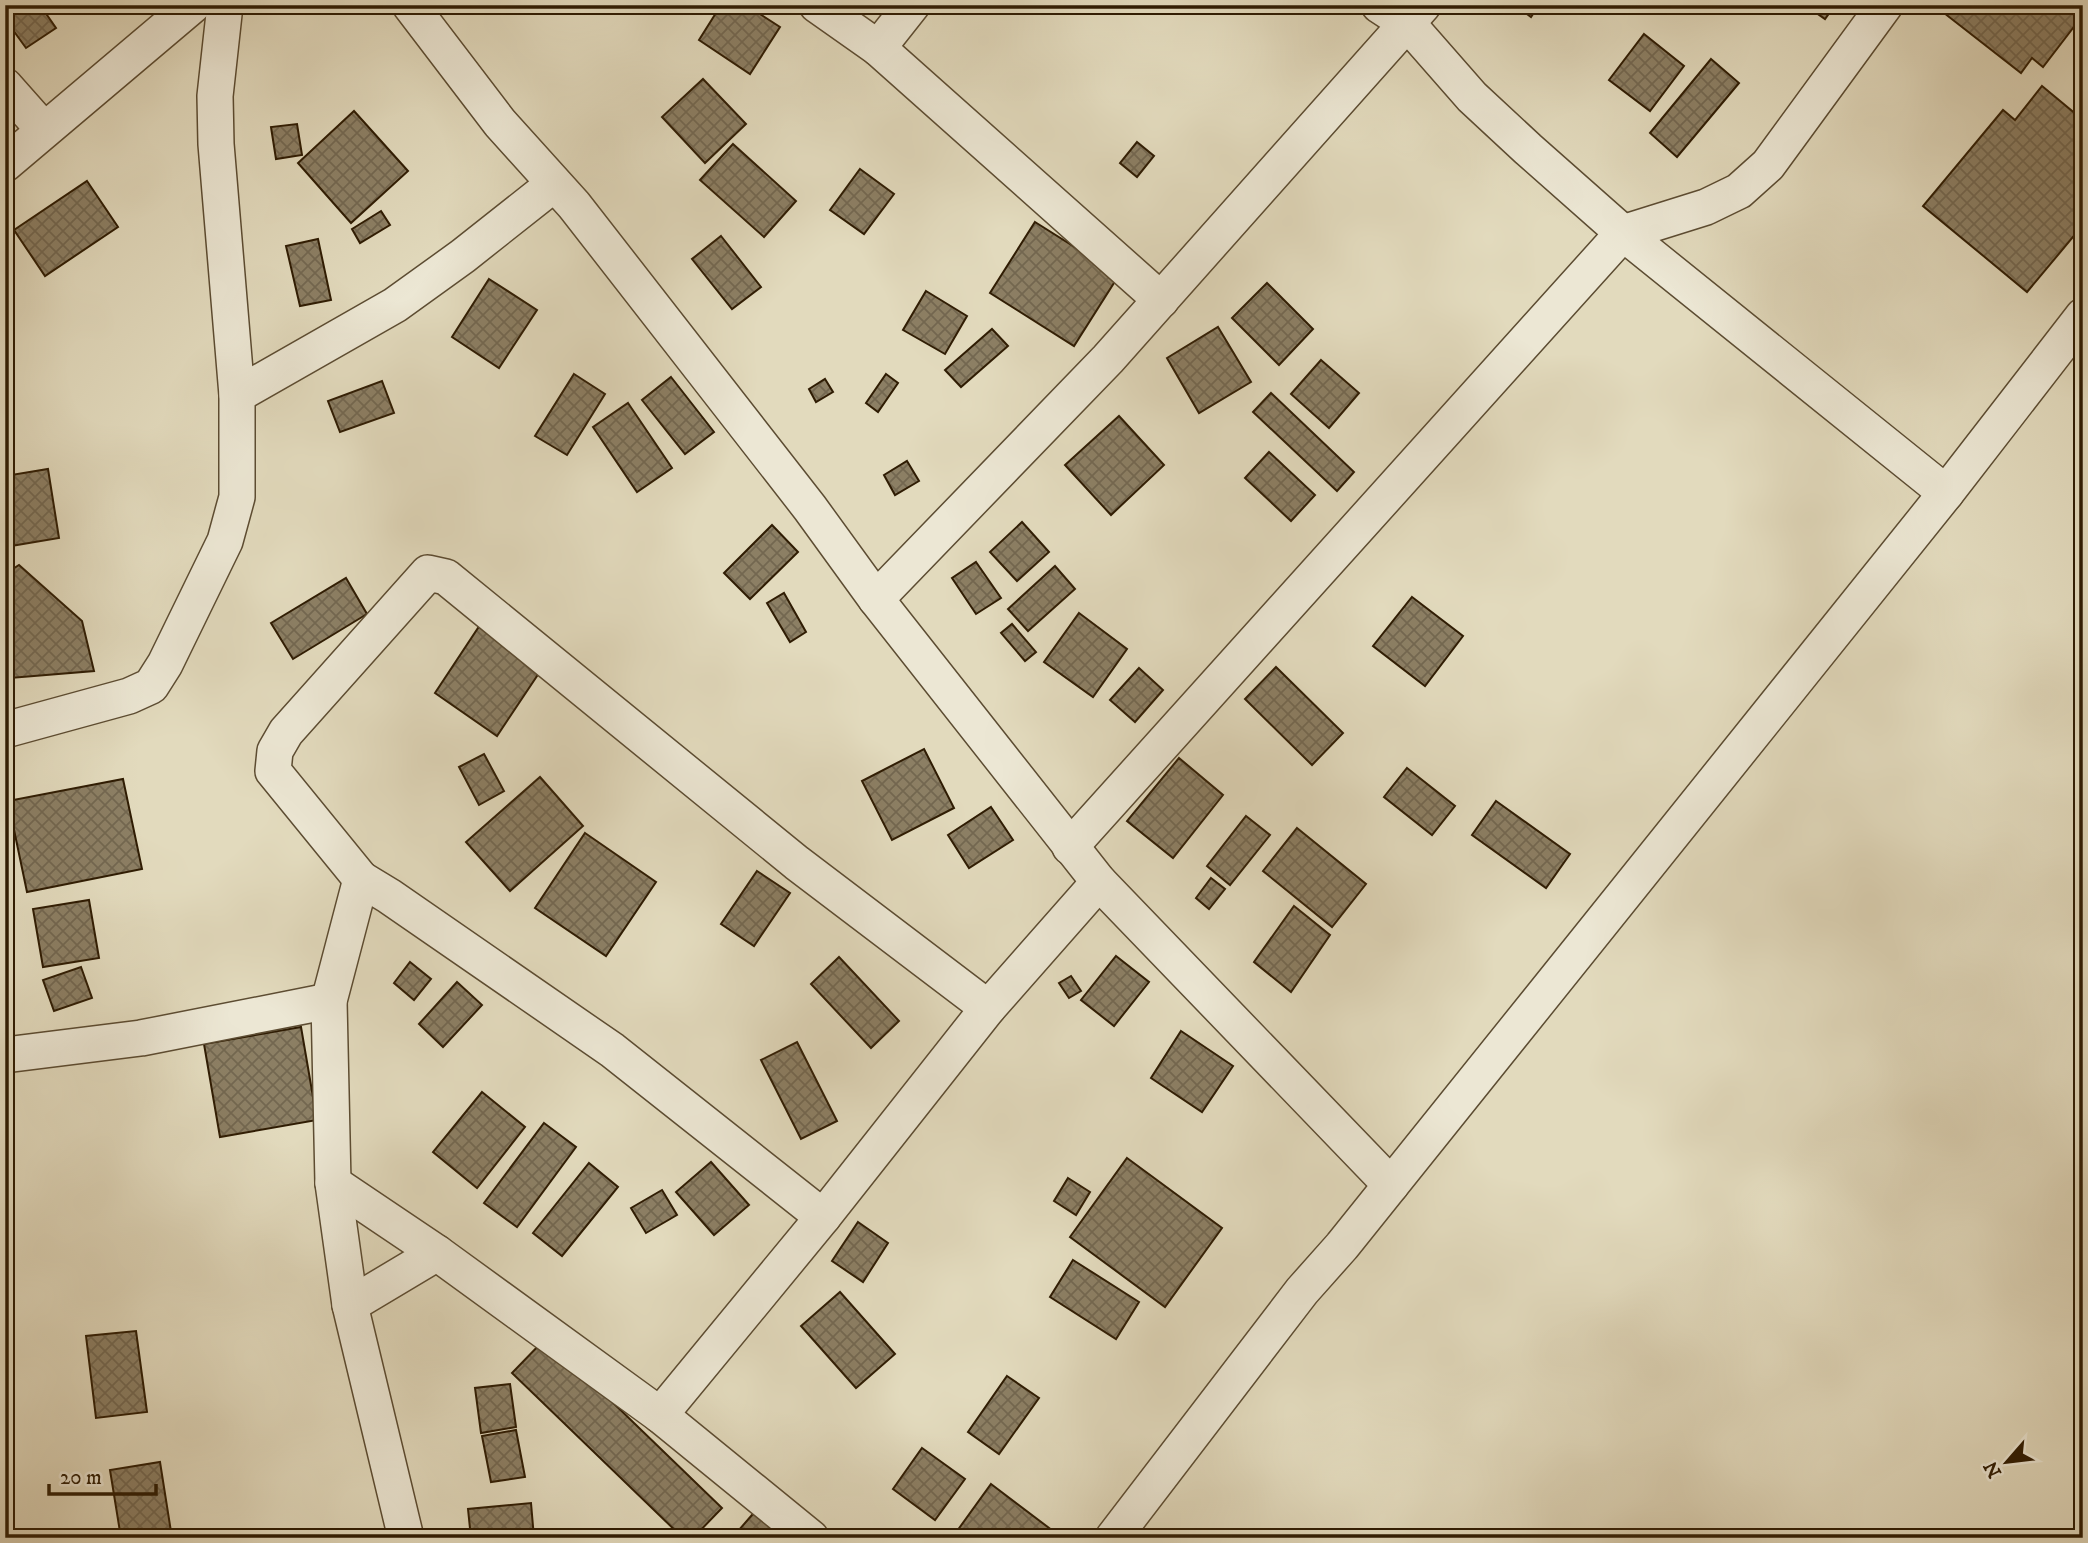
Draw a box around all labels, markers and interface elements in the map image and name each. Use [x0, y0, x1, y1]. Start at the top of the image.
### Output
north arrow [1972, 1428, 2042, 1498]
scale bar [49, 1452, 156, 1496]
text: N [1979, 1457, 2007, 1482]
text: 20 m [60, 1465, 102, 1491]

